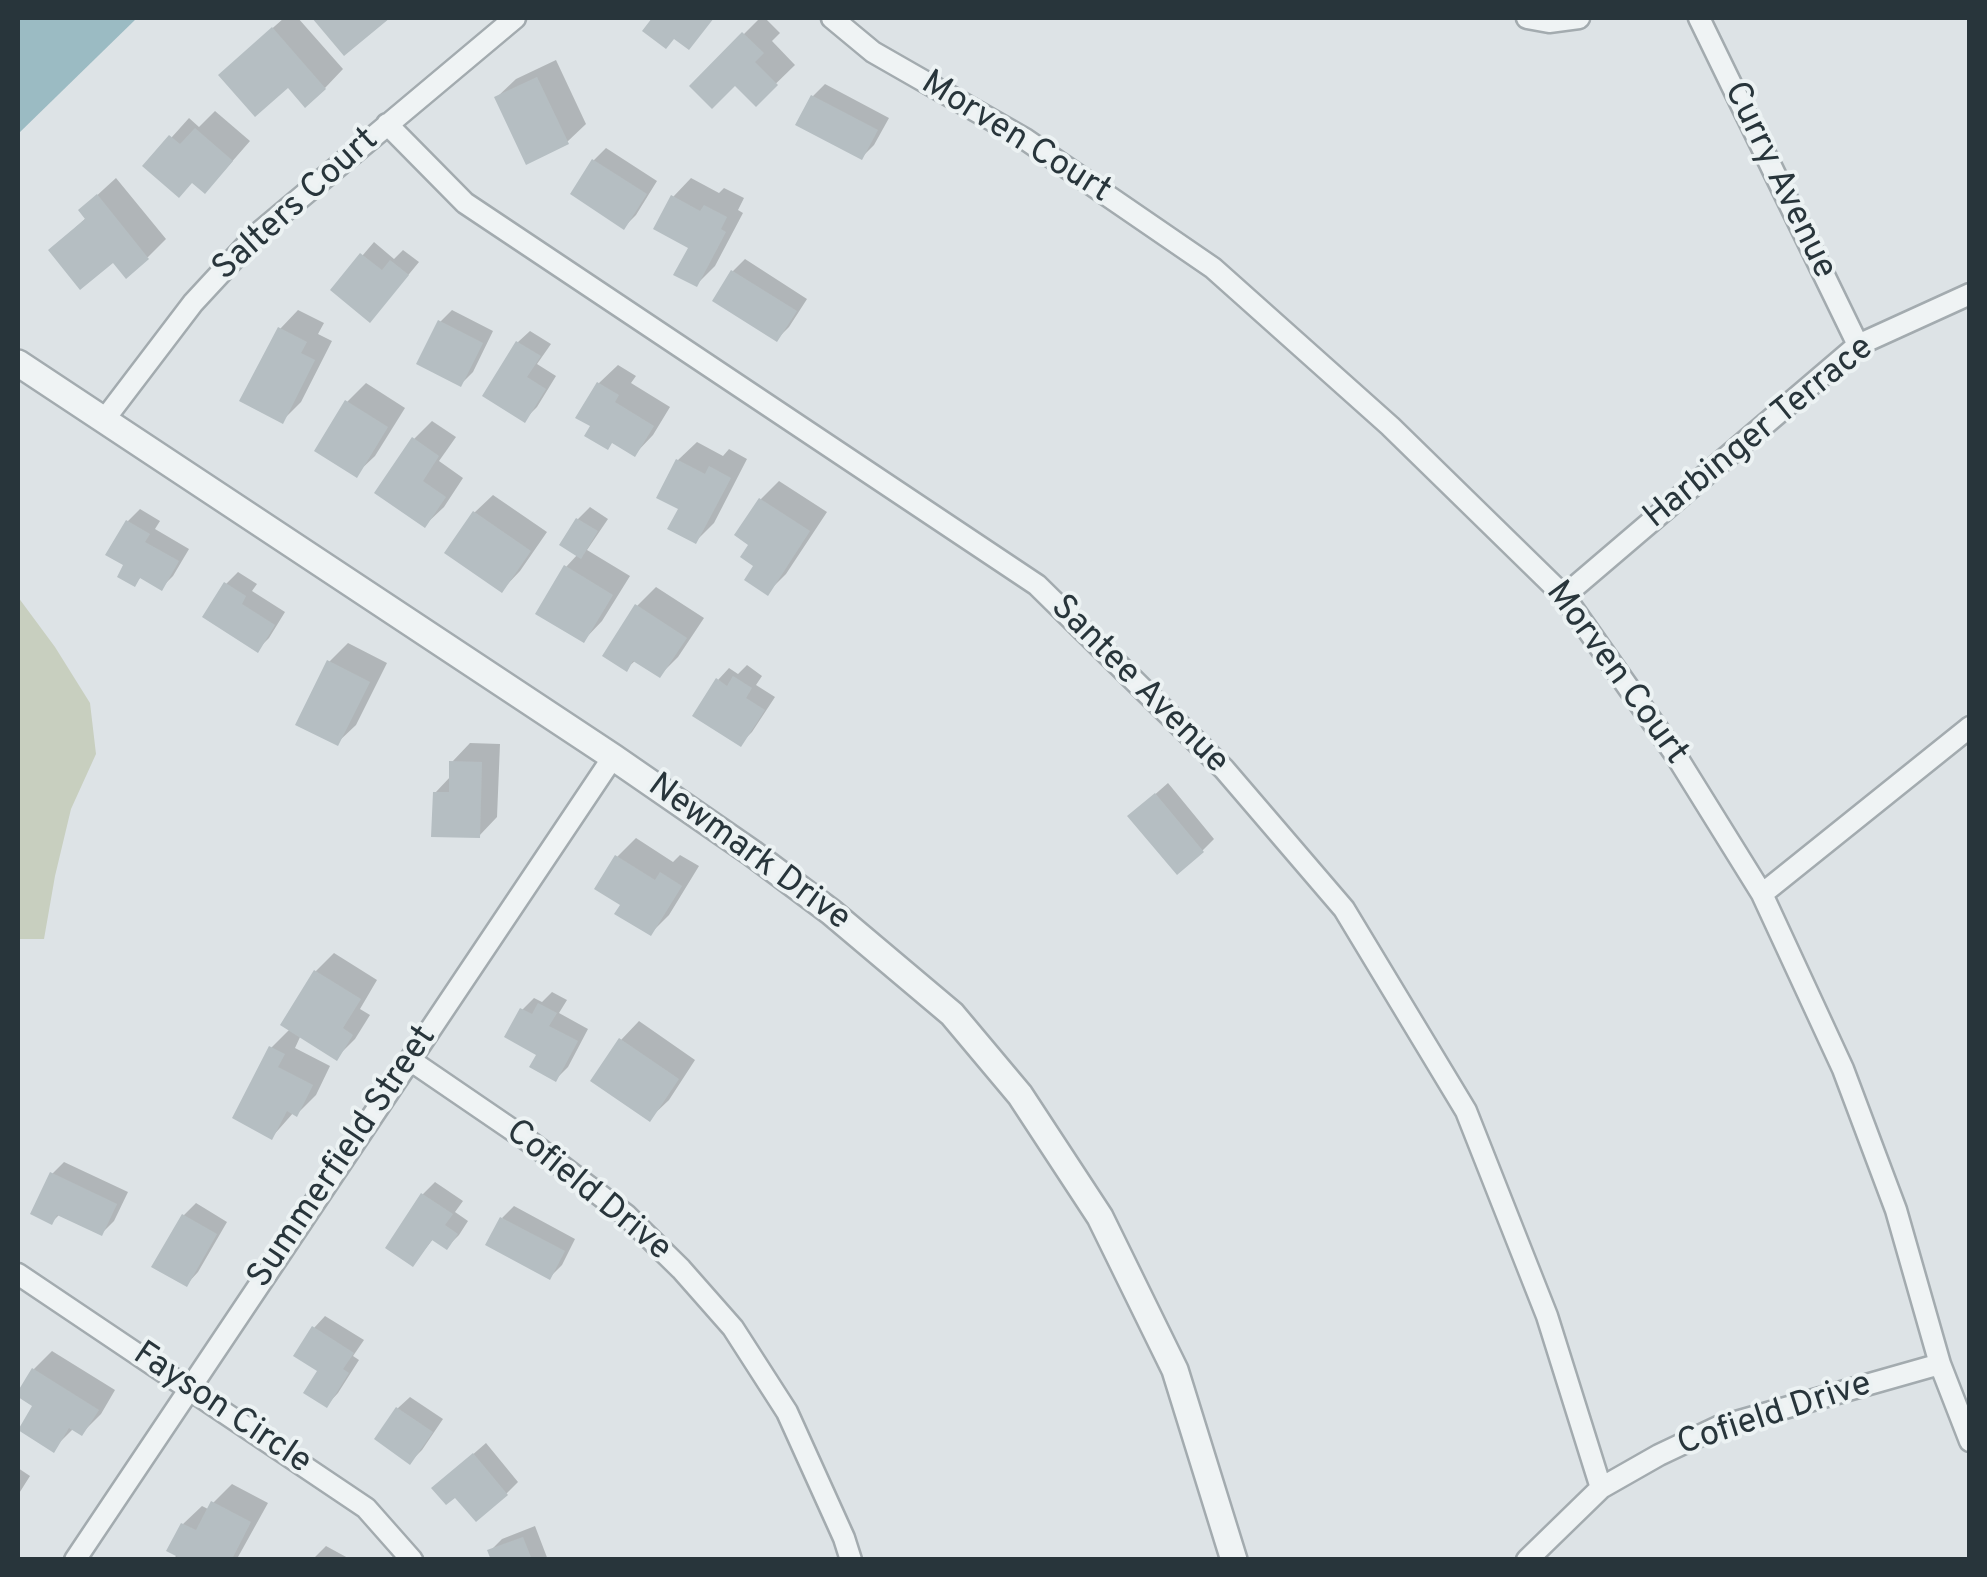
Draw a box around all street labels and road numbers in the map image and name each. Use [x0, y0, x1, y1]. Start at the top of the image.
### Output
street label: Morven Court [912, 64, 1118, 214]
street label: Curry Avenue [1712, 76, 1844, 286]
street label: Salters Court [206, 121, 388, 291]
street label: Harbinger Terrace [1637, 328, 1883, 540]
street label: Morven Court [1535, 574, 1695, 774]
street label: Santee Avenue [1040, 588, 1236, 784]
street label: Newmark Drive [638, 766, 858, 942]
street label: Summerfield Street [241, 1019, 447, 1297]
street label: Cofield Drive [496, 1112, 678, 1272]
street label: Fayson Circle [124, 1335, 318, 1485]
street label: Cofield Drive [1673, 1365, 1877, 1467]

